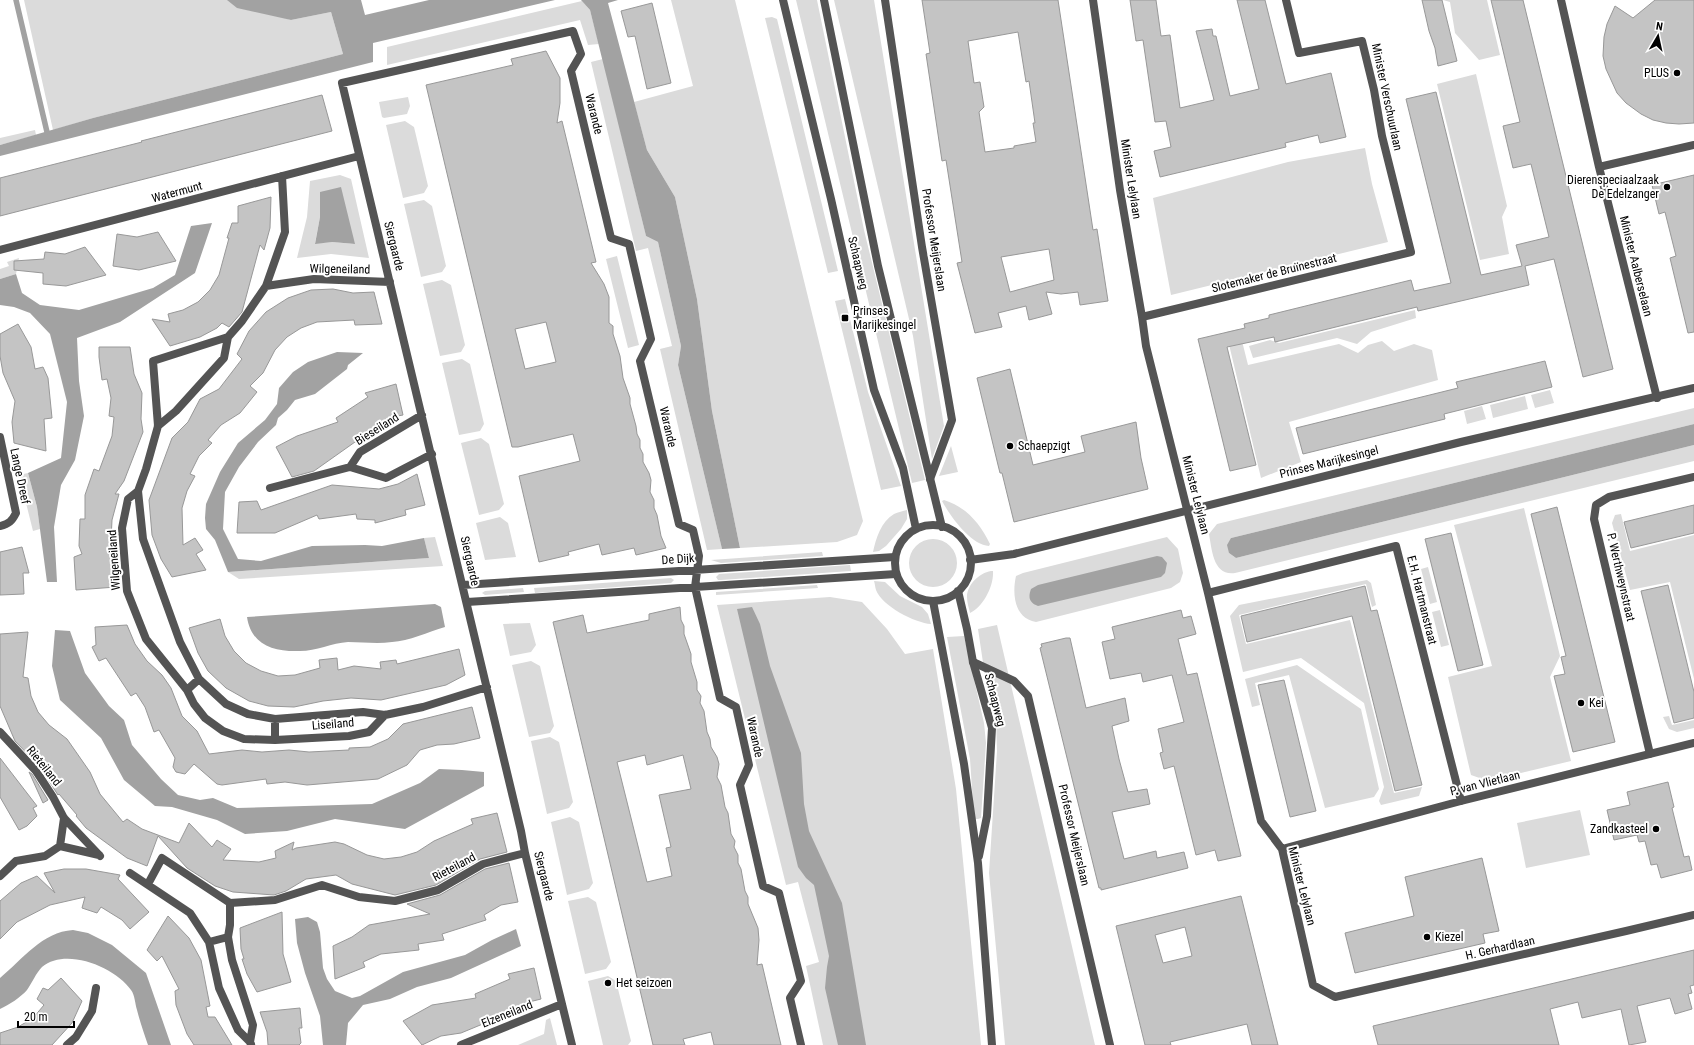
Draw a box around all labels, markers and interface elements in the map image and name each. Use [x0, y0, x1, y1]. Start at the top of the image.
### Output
north arrow [1638, 16, 1678, 56]
text: N [1655, 20, 1664, 34]
street label: Minister Verschuurlaan [1369, 42, 1405, 152]
place label: PLUS [1644, 66, 1669, 80]
marker: PLUS [1672, 68, 1682, 78]
street label: Warande [582, 92, 606, 136]
street label: Minister Lelylaan [1118, 138, 1144, 220]
place label: Dierenspeciaalzaak De Edelzanger [1567, 173, 1660, 201]
street label: Watermunt [150, 178, 204, 205]
marker: Dierenspeciaalzaak De Edelzanger [1662, 182, 1672, 192]
street label: Professor Meijerslaan [919, 188, 949, 293]
street label: Minister Aalberselaan [1617, 214, 1655, 318]
street label: Siergaarde [381, 220, 407, 273]
street label: Schaapweg [845, 235, 871, 291]
street label: Slotemaker de Bruïnestraat [1210, 251, 1338, 295]
street label: Wilgeneiland [310, 261, 370, 277]
place label: Prinses Marijkesingel [853, 304, 916, 332]
marker: Prinses Marijkesingel [840, 313, 850, 323]
street label: Warande [657, 405, 680, 449]
street label: Bieseiland [352, 410, 402, 448]
place label: Schaepzigt [1018, 439, 1071, 453]
marker: Schaepzigt [1005, 441, 1015, 451]
street label: Prinses Marijkesingel [1278, 443, 1380, 481]
street label: Lange Dreef [7, 447, 33, 506]
street label: Minister Lelylaan [1179, 454, 1213, 536]
street label: Wilgeneiland [105, 529, 123, 591]
street label: P. Werthweynstraat [1604, 531, 1638, 623]
street label: Siergaarde [457, 535, 483, 588]
street label: De Dijk [661, 551, 695, 567]
street label: E.H. Hartmanstraat [1404, 554, 1440, 646]
street label: Schaapweg [982, 672, 1008, 728]
place label: Kei [1589, 696, 1604, 710]
marker: Kei [1576, 698, 1586, 708]
street label: Liseiland [311, 715, 355, 733]
street label: Warande [744, 715, 766, 759]
street label: Rieteiland [24, 743, 64, 789]
street label: P. van Vlietlaan [1449, 768, 1522, 798]
street label: Professor Meijerslaan [1056, 783, 1093, 887]
place label: Zandkasteel [1590, 822, 1648, 836]
marker: Zandkasteel [1651, 824, 1661, 834]
street label: Minister Lelylaan [1285, 845, 1319, 927]
street label: Rieteiland [430, 850, 478, 884]
street label: Siergaarde [531, 850, 557, 903]
place label: Kiezel [1435, 930, 1463, 944]
marker: Kiezel [1422, 932, 1432, 942]
street label: H. Gerhardlaan [1464, 933, 1536, 963]
place label: Het seizoen [616, 976, 672, 990]
marker: Het seizoen [603, 978, 613, 988]
street label: Elzeneiland [479, 997, 535, 1031]
scale bar [18, 1003, 74, 1029]
text: 20 m [24, 1010, 48, 1024]

